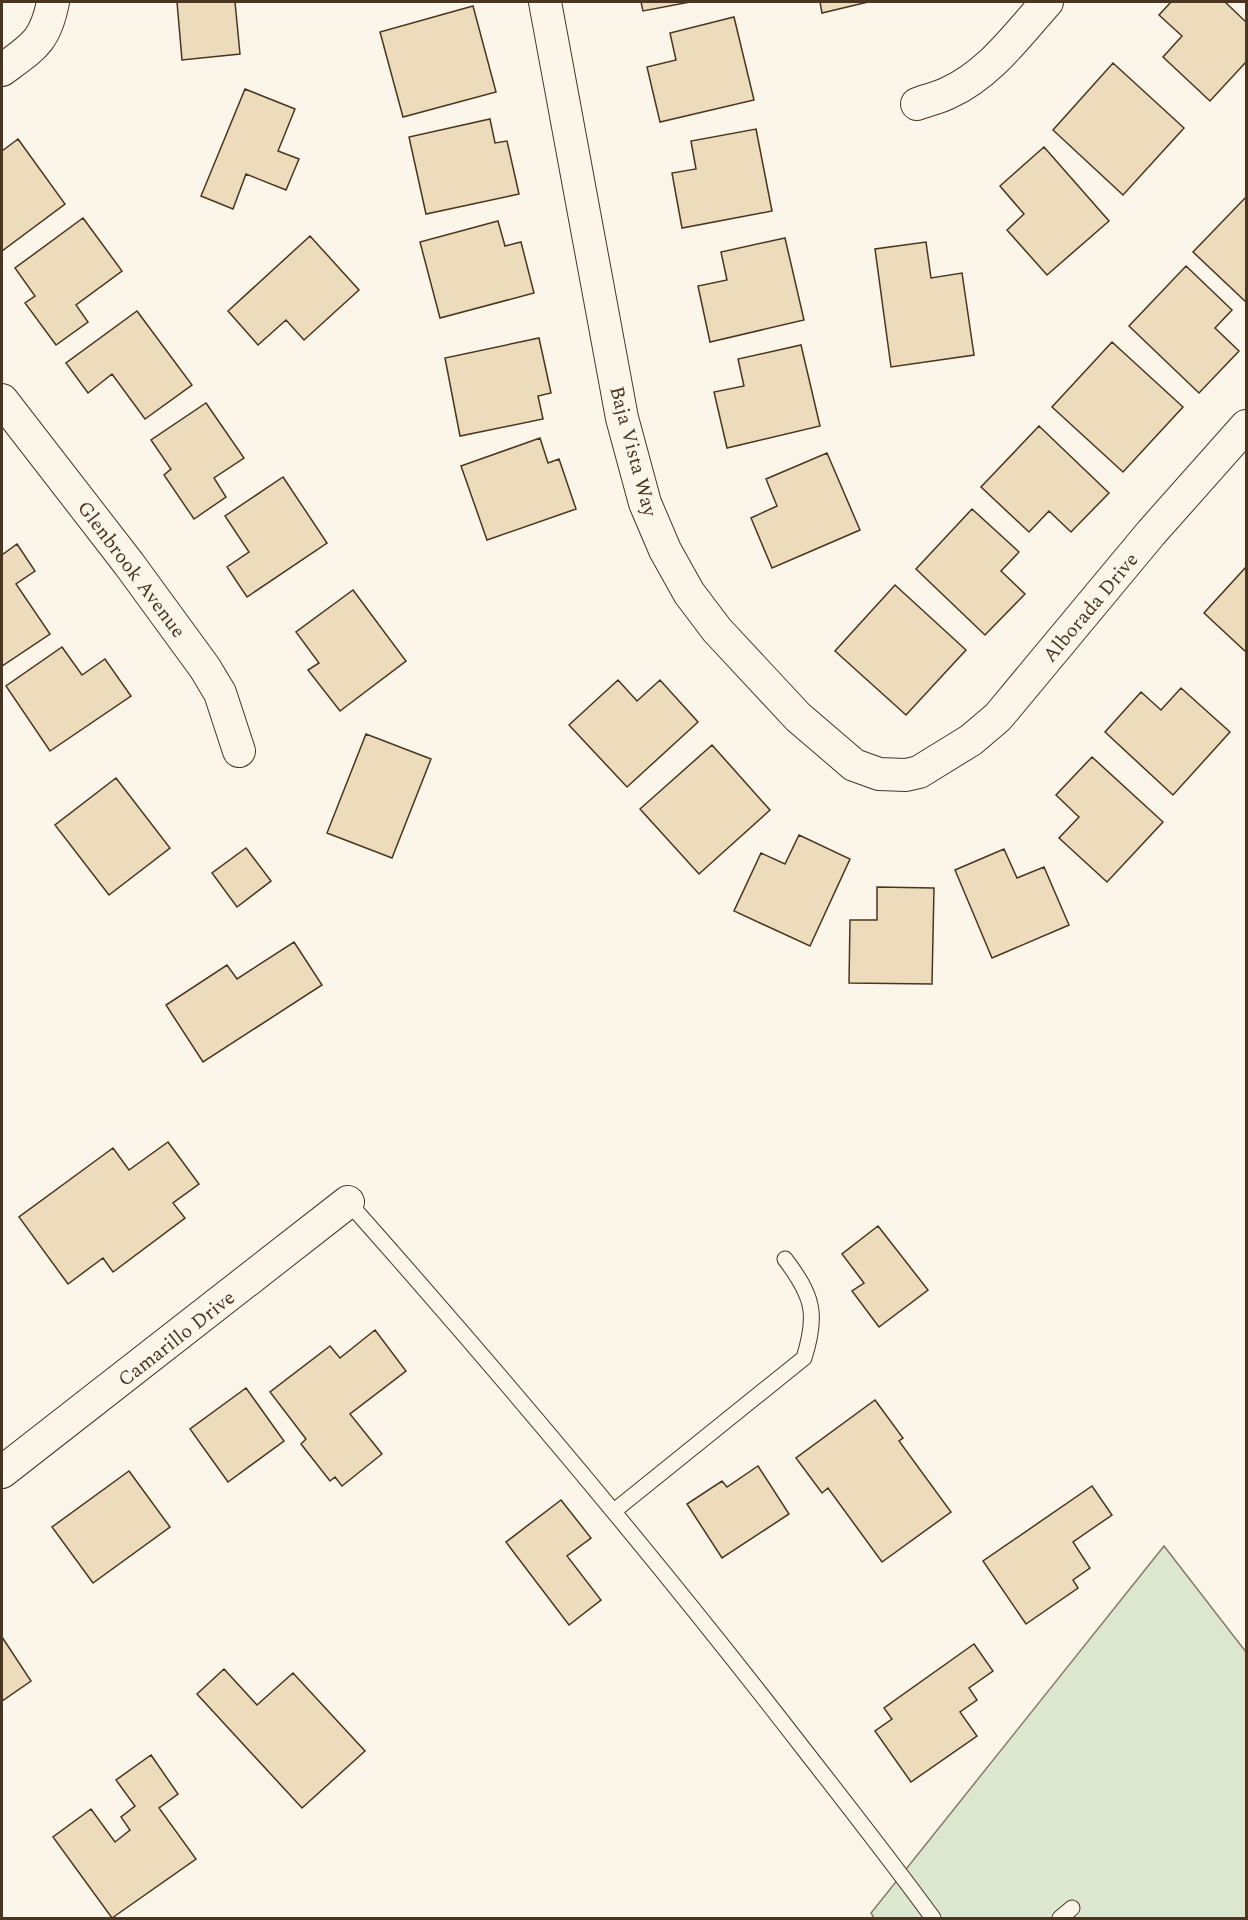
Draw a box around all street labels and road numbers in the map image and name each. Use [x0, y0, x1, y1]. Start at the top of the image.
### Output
street label: Baja Vista Way [601, 383, 665, 521]
street label: Glenbrook Avenue [69, 495, 193, 645]
street label: Alborada Drive [1036, 546, 1146, 669]
street label: Camarillo Drive [111, 1283, 242, 1394]

